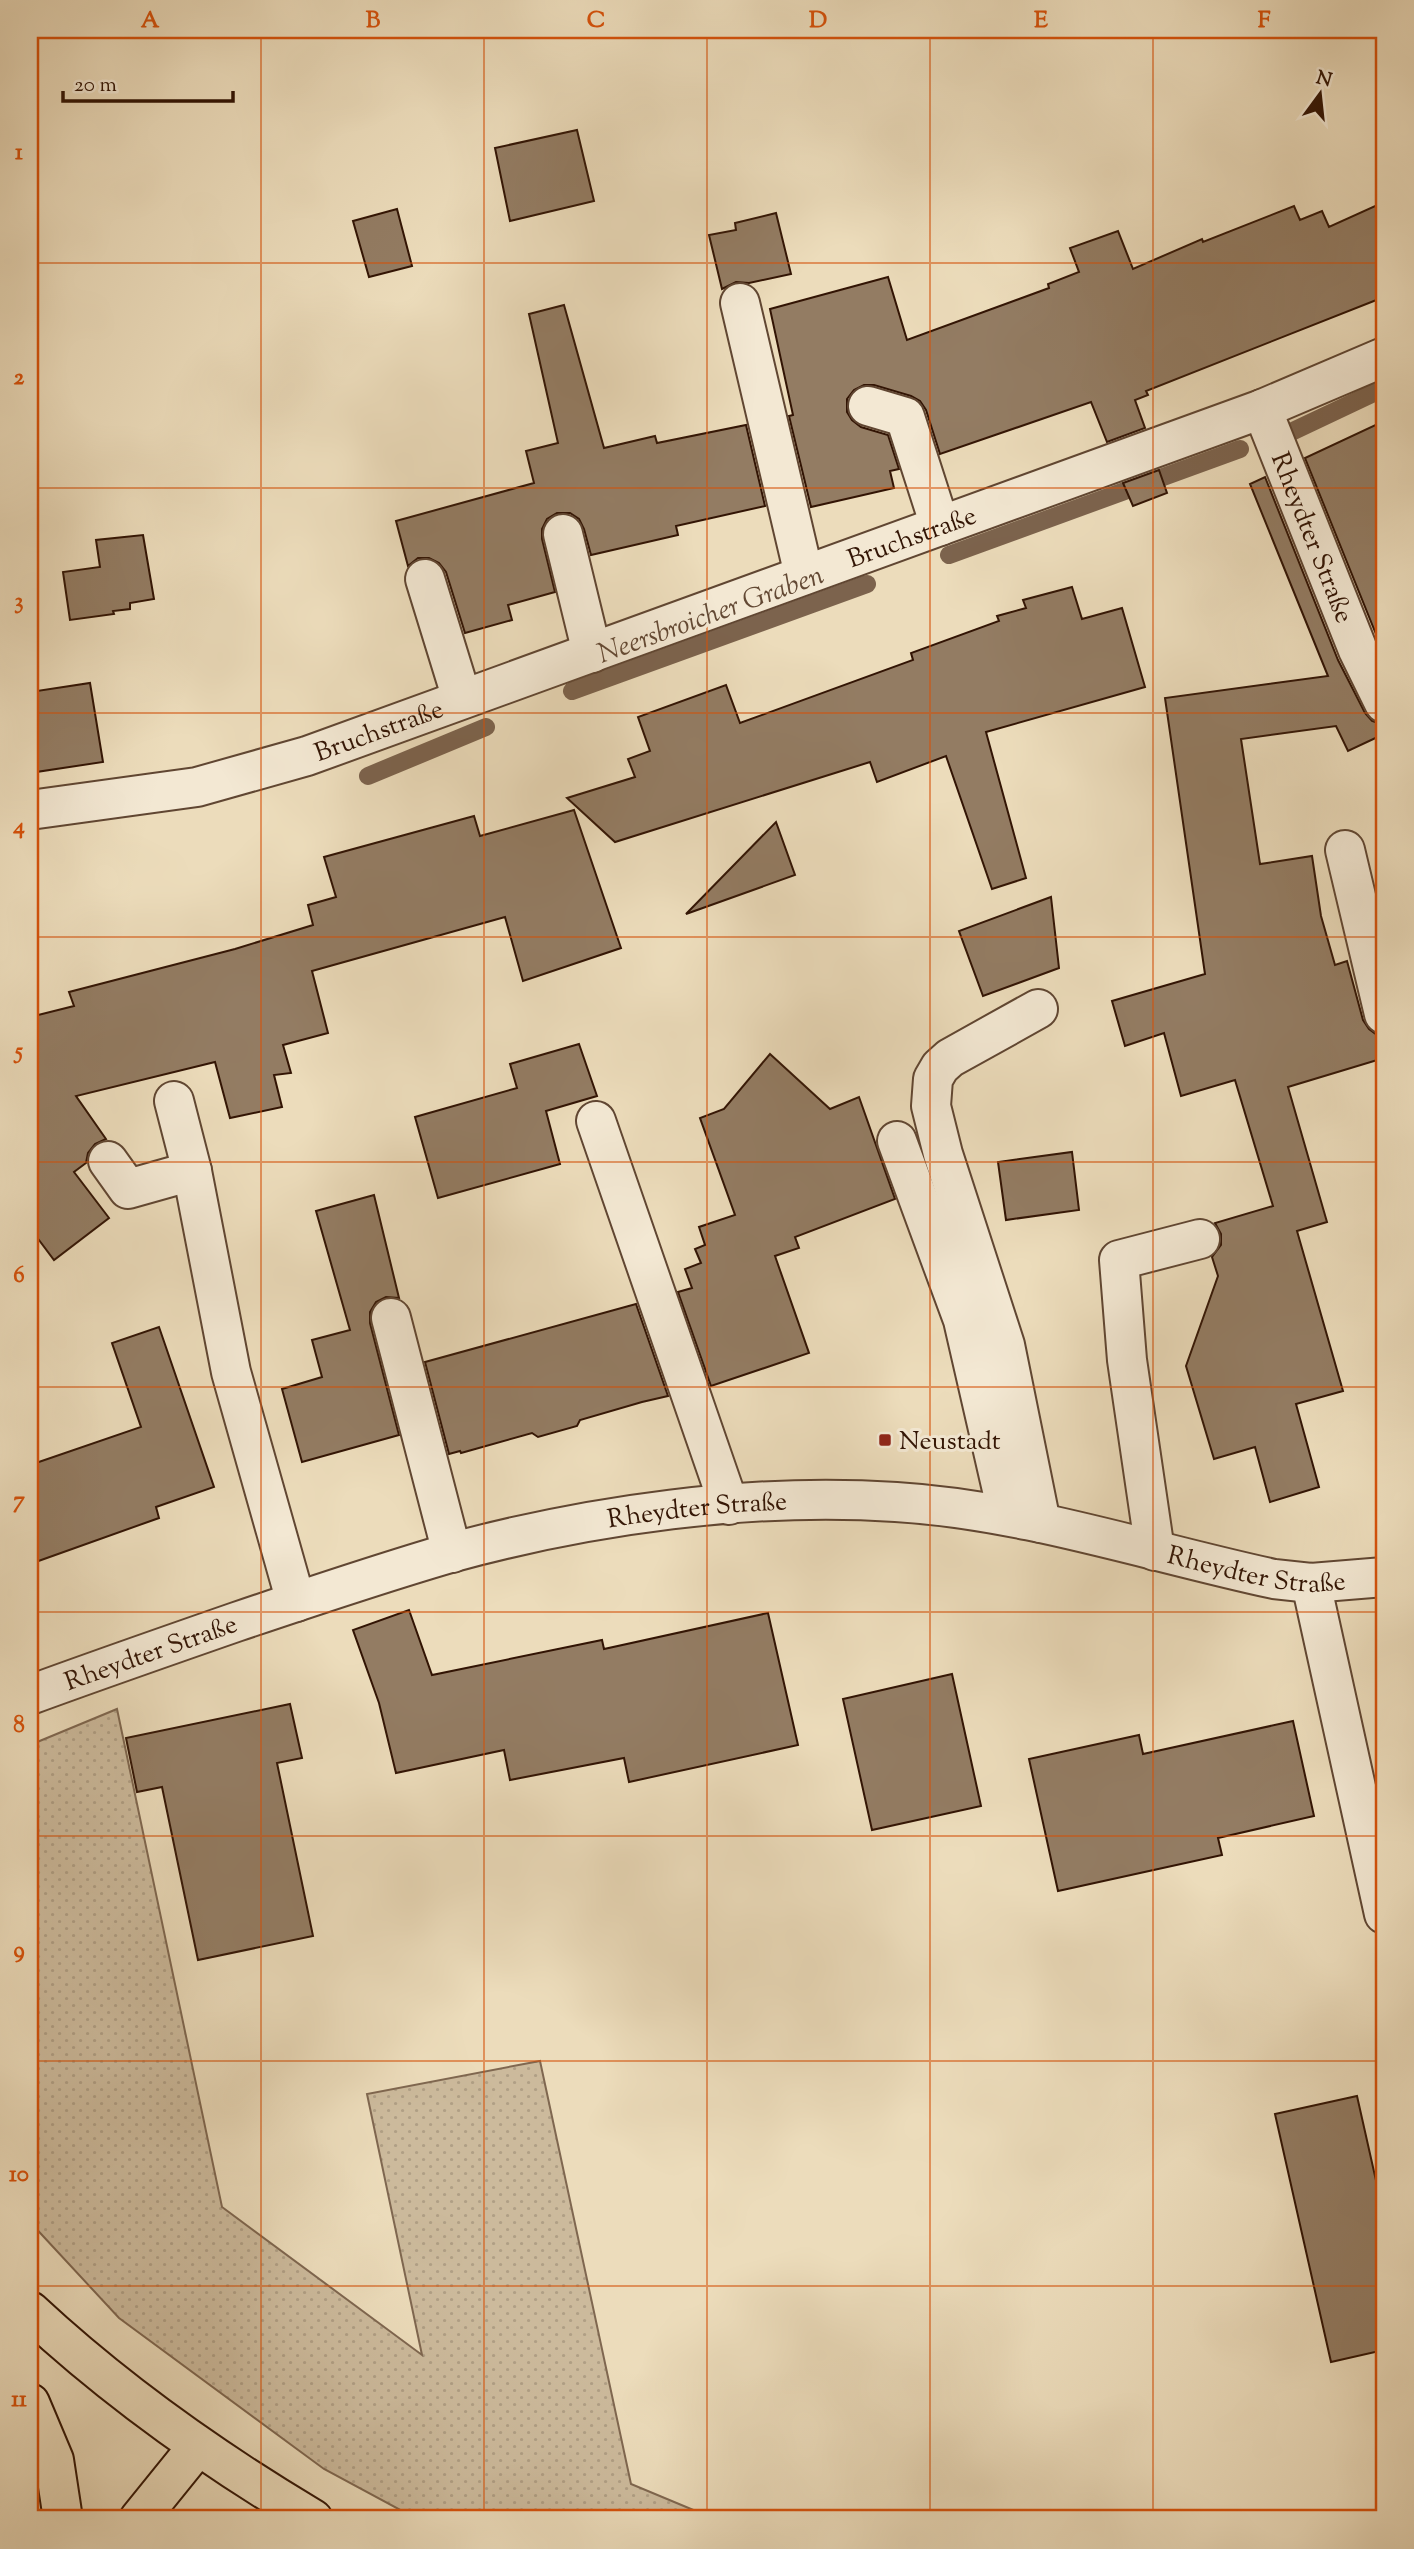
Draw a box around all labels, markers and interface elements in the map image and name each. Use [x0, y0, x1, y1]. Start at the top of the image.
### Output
text: A [141, 5, 160, 38]
text: B [366, 5, 381, 38]
text: C [587, 5, 605, 38]
text: D [809, 5, 827, 38]
text: E [1034, 5, 1048, 38]
text: F [1258, 5, 1271, 38]
scale bar [63, 60, 233, 104]
north arrow [1284, 60, 1354, 130]
text: N [1313, 65, 1335, 95]
text: 20 m [74, 71, 117, 101]
text: 1 [15, 137, 23, 170]
text: 2 [14, 362, 25, 395]
street label: Rheydter Straße [1260, 447, 1361, 629]
street label: Bruchstraße [843, 498, 982, 579]
water label: Neersbroicher Graben [592, 556, 830, 675]
text: 3 [14, 586, 24, 619]
street label: Bruchstraße [310, 692, 449, 773]
text: 4 [12, 811, 25, 844]
text: 5 [13, 1036, 23, 1069]
text: 6 [13, 1260, 25, 1293]
place label: Neustadt [899, 1424, 1001, 1461]
marker: Neustadt [877, 1432, 893, 1448]
street label: Rheydter Straße [605, 1484, 788, 1539]
text: 7 [13, 1485, 25, 1518]
street label: Rheydter Straße [1163, 1538, 1347, 1604]
street label: Rheydter Straße [60, 1607, 243, 1702]
text: 8 [13, 1710, 25, 1743]
text: 9 [13, 1935, 25, 1968]
text: 10 [9, 2159, 29, 2192]
text: 11 [11, 2384, 27, 2417]

